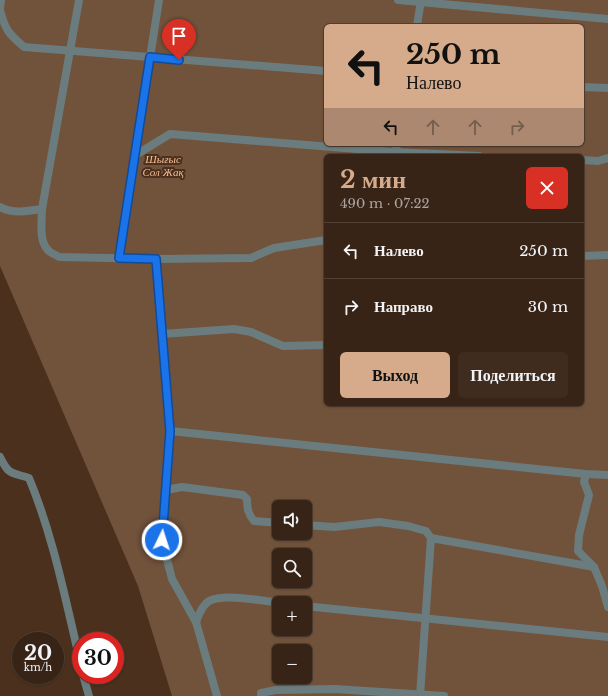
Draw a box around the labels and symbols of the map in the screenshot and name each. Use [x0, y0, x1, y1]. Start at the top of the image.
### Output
pin [162, 19, 196, 60]
park label: Шығыс Сол Жақ [142, 152, 184, 179]
position arrow [141, 519, 183, 561]
speed limit sign: 30 [72, 632, 124, 684]

